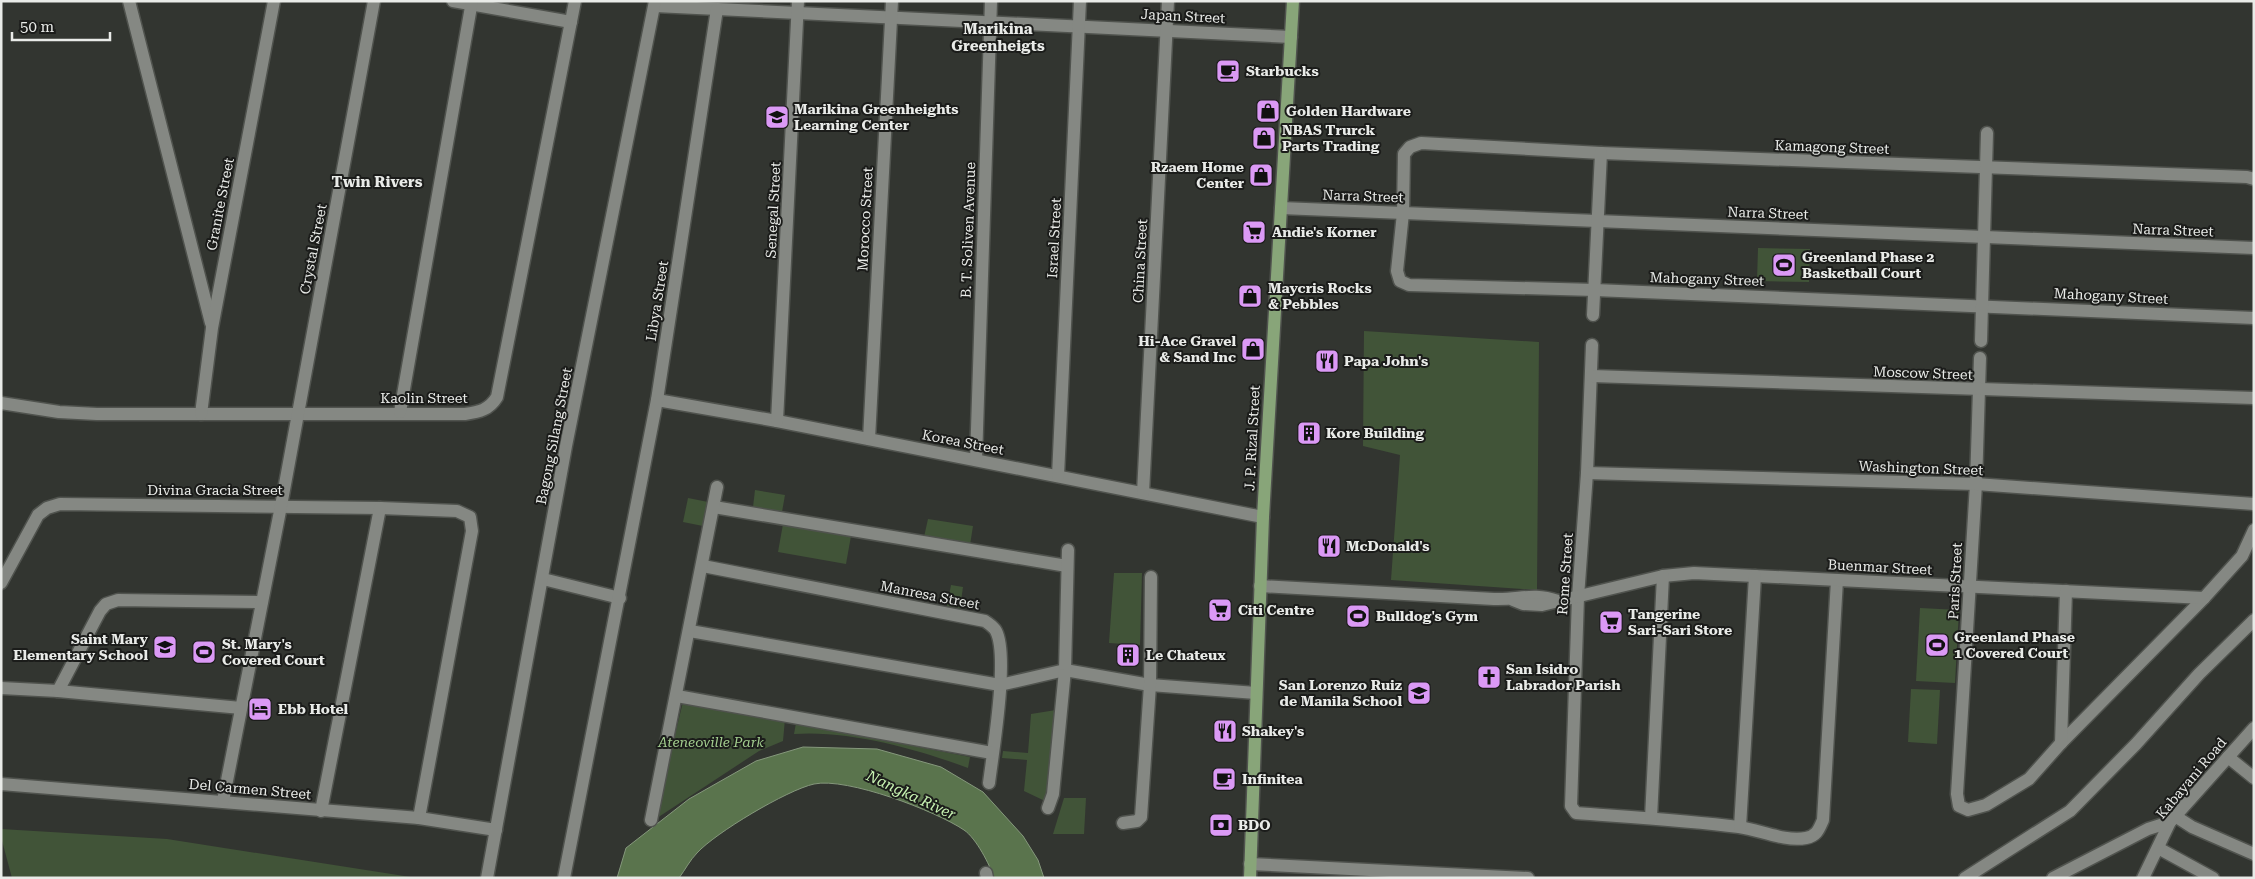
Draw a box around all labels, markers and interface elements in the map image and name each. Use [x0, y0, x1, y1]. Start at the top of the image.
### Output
street label: Japan Street [1140, 6, 1226, 26]
scale bar [12, 10, 110, 42]
text: 50 m [20, 18, 55, 36]
district label: Marikina Greenheigts [951, 20, 1045, 55]
cafe icon: Starbucks [1215, 58, 1241, 84]
place label: Starbucks [1246, 63, 1319, 79]
shop icon: Golden Hardware [1255, 98, 1281, 124]
place label: Marikina Greenheights Learning Center [794, 101, 959, 133]
place label: Golden Hardware [1286, 103, 1411, 119]
school or university icon: Marikina Greenheights Learning Center [764, 104, 790, 130]
place label: NBAS Trurck Parts Trading [1282, 122, 1380, 154]
shop icon: NBAS Trurck Parts Trading [1251, 125, 1277, 151]
street label: Kamagong Street [1774, 137, 1890, 157]
street label: Granite Street [203, 156, 237, 252]
place label: Rzaem Home Center [1151, 159, 1245, 191]
street label: Senegal Street [762, 161, 784, 259]
street label: B. T. Soliven Avenue [958, 161, 978, 298]
shop icon: Rzaem Home Center [1248, 162, 1274, 188]
street label: Morocco Street [854, 167, 876, 271]
district label: Twin Rivers [332, 173, 423, 191]
street label: Narra Street [1322, 187, 1404, 205]
street label: Israel Street [1044, 197, 1064, 279]
street label: Crystal Street [296, 202, 330, 296]
street label: Narra Street [1727, 204, 1809, 222]
street label: China Street [1130, 219, 1150, 303]
supermarket icon: Andie's Korner [1241, 219, 1267, 245]
street label: Narra Street [2132, 221, 2214, 239]
place label: Andie's Korner [1272, 224, 1377, 240]
place label: Greenland Phase 2 Basketball Court [1802, 249, 1934, 281]
sports icon: Greenland Phase 2 Basketball Court [1771, 252, 1797, 278]
street label: Libya Street [643, 260, 671, 342]
street label: Mahogany Street [1649, 269, 1765, 289]
place label: Maycris Rocks & Pebbles [1268, 280, 1372, 312]
shop icon: Maycris Rocks & Pebbles [1237, 283, 1263, 309]
street label: Mahogany Street [2053, 285, 2169, 307]
place label: Hi-Ace Gravel & Sand Inc [1138, 333, 1236, 365]
shop icon: Hi-Ace Gravel & Sand Inc [1240, 336, 1266, 362]
restaurant icon: Papa John's [1314, 348, 1340, 374]
place label: Papa John's [1344, 353, 1428, 369]
street label: Moscow Street [1873, 363, 1973, 383]
street label: Bagong Silang Street [533, 366, 575, 506]
street label: J. P. Rizal Street [1241, 385, 1263, 491]
street label: Kaolin Street [380, 390, 468, 406]
building icon: Kore Building [1296, 420, 1322, 446]
place label: Kore Building [1326, 425, 1425, 441]
street label: Korea Street [921, 426, 1005, 458]
street label: Washington Street [1858, 458, 1984, 478]
street label: Divina Gracia Street [147, 482, 283, 498]
street label: Rome Street [1554, 532, 1576, 616]
restaurant icon: McDonald's [1316, 533, 1342, 559]
place label: McDonald's [1346, 538, 1429, 554]
street label: Paris Street [1945, 542, 1965, 620]
street label: Buenmar Street [1827, 556, 1933, 578]
street label: Manresa Street [879, 578, 981, 612]
supermarket icon: Citi Centre [1207, 597, 1233, 623]
place label: Citi Centre [1238, 602, 1314, 618]
sports icon: Bulldog's Gym [1345, 603, 1371, 629]
place label: Tangerine Sari-Sari Store [1628, 606, 1732, 638]
place label: Bulldog's Gym [1376, 608, 1479, 624]
supermarket icon: Tangerine Sari-Sari Store [1598, 609, 1624, 635]
place label: Greenland Phase 1 Covered Court [1954, 629, 2075, 661]
place label: Saint Mary Elementary School [13, 631, 149, 663]
sports icon: Greenland Phase 1 Covered Court [1924, 632, 1950, 658]
school or university icon: Saint Mary Elementary School [152, 634, 178, 660]
place label: St. Mary's Covered Court [222, 636, 325, 668]
sports icon: St. Mary's Covered Court [191, 639, 217, 665]
building icon: Le Chateux [1115, 642, 1141, 668]
place label: Le Chateux [1146, 647, 1226, 663]
place label: San Isidro Labrador Parish [1506, 661, 1621, 693]
church icon: San Isidro Labrador Parish [1476, 664, 1502, 690]
place label: San Lorenzo Ruiz de Manila School [1279, 677, 1402, 709]
school or university icon: San Lorenzo Ruiz de Manila School [1406, 680, 1432, 706]
hotel icon: Ebb Hotel [247, 696, 273, 722]
place label: Ebb Hotel [278, 701, 349, 717]
restaurant icon: Shakey's [1212, 718, 1238, 744]
place label: Shakey's [1242, 723, 1304, 739]
park label: Ateneoville Park [657, 734, 764, 750]
street label: Kabayani Road [2153, 734, 2230, 822]
water label: Nangka River [863, 766, 959, 824]
cafe icon: Infinitea [1211, 766, 1237, 792]
place label: Infinitea [1242, 771, 1303, 787]
street label: Del Carmen Street [188, 776, 312, 802]
bank icon: BDO [1208, 812, 1234, 838]
place label: BDO [1238, 817, 1271, 833]

